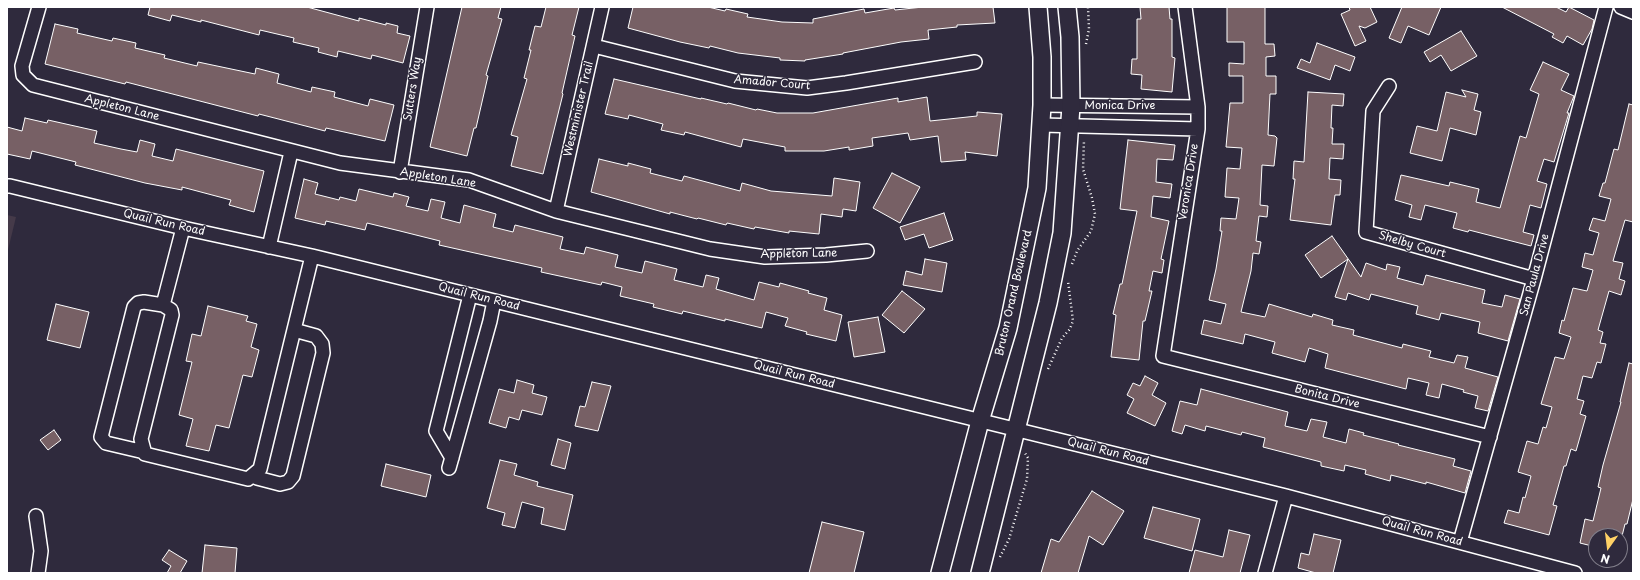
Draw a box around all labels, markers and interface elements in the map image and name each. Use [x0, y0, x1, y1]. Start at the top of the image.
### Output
street label: Sutters Way [401, 56, 425, 122]
street label: Westminister Trail [562, 60, 596, 158]
street label: Amador Court [733, 73, 811, 93]
street label: Appleton Lane [83, 92, 161, 124]
street label: Monica Drive [1085, 99, 1155, 113]
street label: Veronica Drive [1176, 143, 1202, 221]
street label: Appleton Lane [399, 165, 477, 191]
street label: Quail Run Road [122, 207, 206, 239]
street label: Bruton Orand Boulevard [993, 229, 1035, 357]
street label: Shelby Court [1377, 229, 1447, 261]
street label: San Paula Drive [1518, 232, 1552, 318]
street label: Appleton Lane [760, 247, 838, 261]
street label: Quail Run Road [437, 281, 521, 313]
street label: Quail Run Road [752, 359, 836, 391]
street label: Bonita Drive [1293, 383, 1361, 411]
street label: Quail Run Road [1066, 436, 1150, 468]
street label: Quail Run Road [1380, 515, 1464, 549]
north arrow [1588, 528, 1628, 568]
text: N [1599, 550, 1612, 568]

